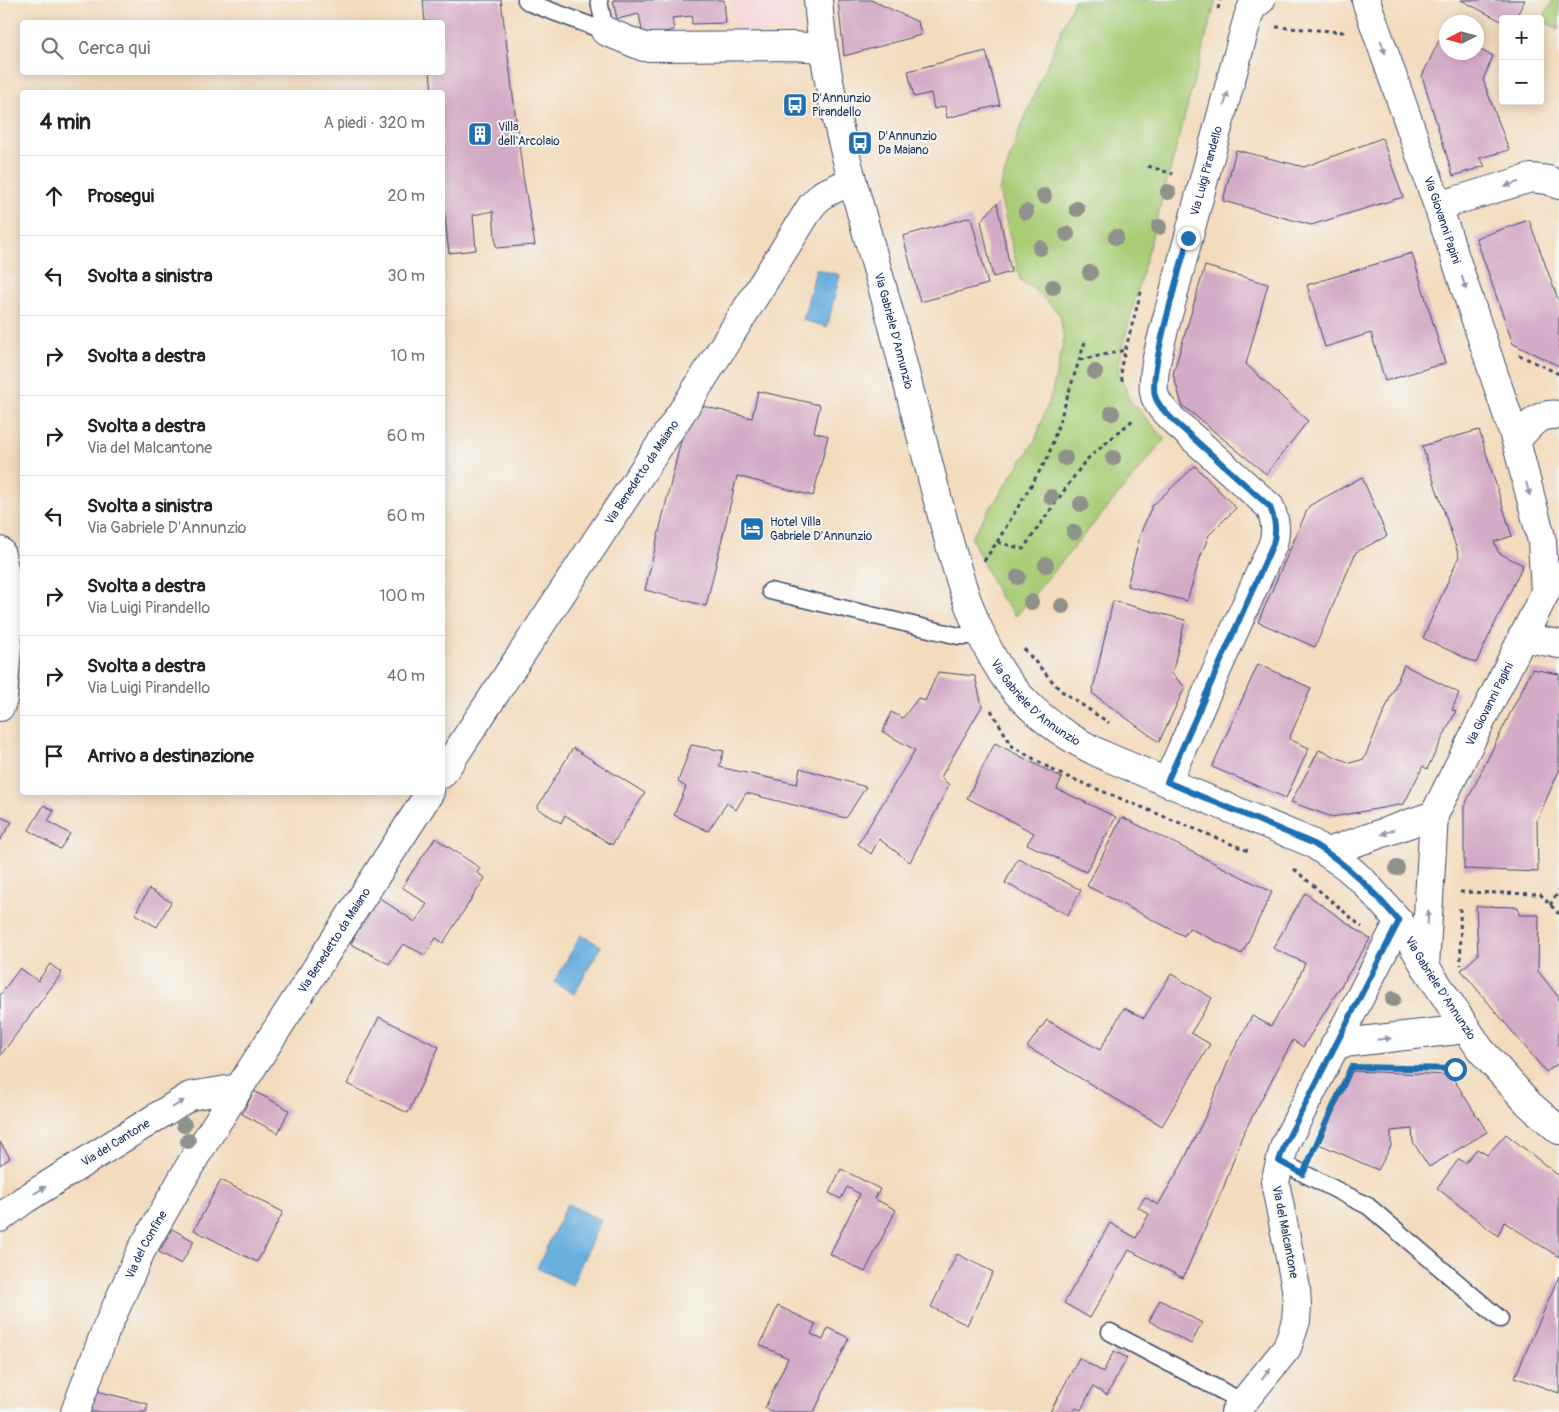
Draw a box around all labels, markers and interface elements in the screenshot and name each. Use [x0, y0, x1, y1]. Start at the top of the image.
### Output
north arrow [1439, 15, 1484, 60]
map controls [1499, 15, 1544, 105]
button: + [1499, 15, 1544, 60]
search box [20, 20, 445, 75]
icon: search [38, 34, 66, 62]
text: Cerca qui [78, 36, 150, 60]
one-way arrow [1379, 39, 1387, 54]
button: − [1499, 60, 1544, 105]
place label: D'Annunzio Pirandello [812, 91, 871, 120]
one-way arrow [1222, 91, 1230, 106]
bus stop icon: D'Annunzio Pirandello [782, 92, 808, 118]
text: 4 min [40, 109, 91, 136]
text: A piedi · 320 m [324, 113, 425, 133]
place label: Villa dell'Arcolaio [498, 120, 560, 149]
building icon: Villa dell'Arcolaio [467, 121, 493, 147]
street label: Via Luigi Pirandello [1187, 124, 1226, 217]
place label: D'Annunzio Da Maiano [878, 129, 937, 158]
bus stop icon: D'Annunzio Da Maiano [847, 130, 873, 156]
street label: Via Giovanni Papini [1421, 174, 1464, 266]
one-way arrow [1505, 181, 1520, 189]
icon: ahead [40, 182, 68, 210]
text: Prosegui [87, 184, 154, 208]
text: 20 m [387, 186, 425, 206]
route end [1177, 227, 1200, 250]
icon: left [40, 262, 68, 290]
text: Svolta a sinistra [87, 264, 213, 288]
text: 30 m [387, 266, 425, 286]
street label: Via Gabriele D'Annunzio [871, 271, 917, 391]
one-way arrow [1460, 276, 1468, 291]
icon: right [40, 342, 68, 370]
text: Svolta a destra [87, 344, 206, 368]
text: 10 m [390, 346, 425, 366]
text: Svolta a destra [87, 414, 206, 438]
street label: Via Benedetto da Maiano [602, 416, 682, 527]
icon: right [40, 422, 68, 450]
text: 60 m [387, 426, 425, 446]
text: Via del Malcantone [87, 438, 212, 458]
one-way arrow [1524, 481, 1532, 496]
text: Svolta a sinistra [87, 494, 213, 518]
icon: left [40, 502, 68, 530]
text: 60 m [387, 506, 425, 526]
place label: Hotel Villa Gabriele D'Annunzio [770, 515, 873, 544]
hotel icon: Hotel Villa Gabriele D'Annunzio [739, 516, 765, 542]
text: Via Gabriele D'Annunzio [87, 518, 246, 538]
text: Svolta a destra [87, 574, 206, 598]
icon: right [40, 582, 68, 610]
text: 100 m [379, 586, 425, 606]
text: Via Luigi Pirandello [87, 598, 210, 618]
text: Svolta a destra [87, 654, 206, 678]
street label: Via Gabriele D'Annunzio [988, 656, 1083, 749]
street label: Via Giovanni Papini [1462, 660, 1516, 749]
icon: right [40, 662, 68, 690]
text: 40 m [387, 666, 425, 686]
text: Via Luigi Pirandello [87, 678, 210, 698]
icon: arrive [40, 742, 68, 770]
text: Arrivo a destinazione [87, 744, 254, 768]
one-way arrow [1380, 828, 1395, 836]
street label: Via Benedetto da Maiano [295, 884, 374, 996]
one-way arrow [1425, 909, 1433, 925]
street label: Via Gabriele D'Annunzio [1402, 934, 1479, 1043]
one-way arrow [1376, 1035, 1392, 1043]
route start [1444, 1058, 1467, 1081]
one-way arrow [171, 1099, 184, 1109]
street label: Via del Cantone [78, 1116, 153, 1170]
one-way arrow [33, 1185, 46, 1194]
street label: Via del Malcantone [1269, 1185, 1301, 1280]
street label: Via del Confine [122, 1208, 170, 1281]
one-way arrow [1260, 1368, 1271, 1381]

